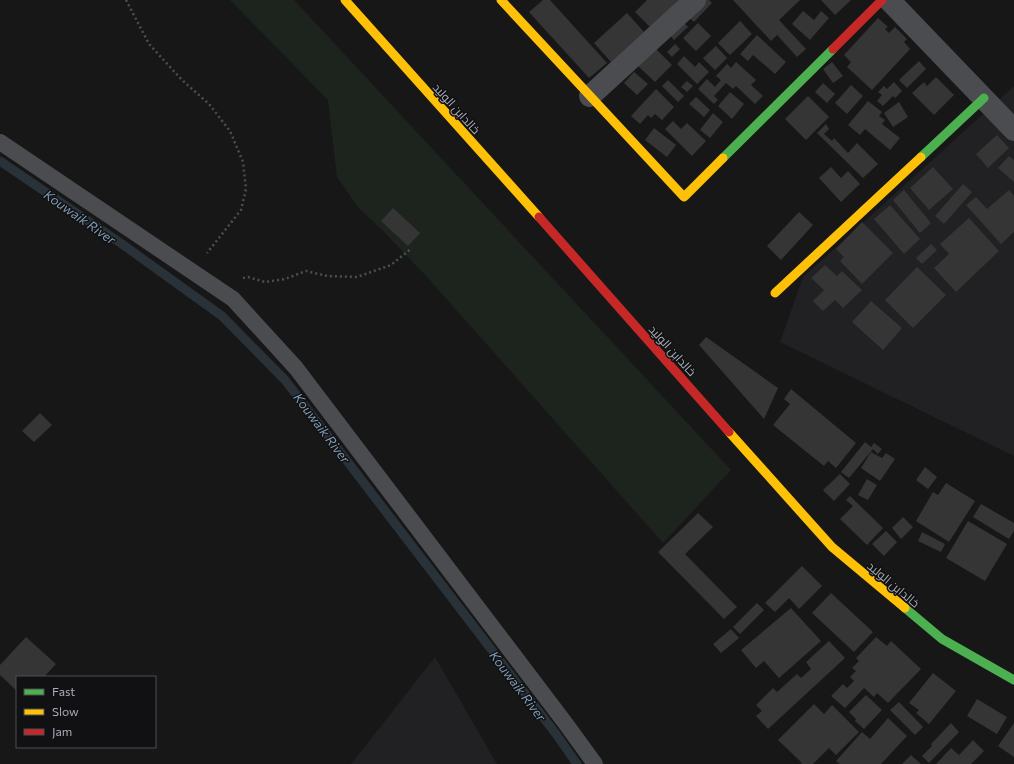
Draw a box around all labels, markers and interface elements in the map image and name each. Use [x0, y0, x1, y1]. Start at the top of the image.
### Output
street label: خالدابن الوليد [430, 80, 484, 137]
water label: Kouwaik River [41, 186, 120, 248]
street label: خالدابن الوليد [646, 322, 700, 379]
water label: Kouwaik River [290, 390, 354, 467]
street label: خالدابن الوليد [864, 558, 923, 611]
water label: Kouwaik River [486, 648, 550, 725]
legend [16, 676, 156, 748]
text: Fast [52, 684, 75, 698]
text: Slow [52, 704, 79, 718]
text: Jam [52, 724, 72, 739]

